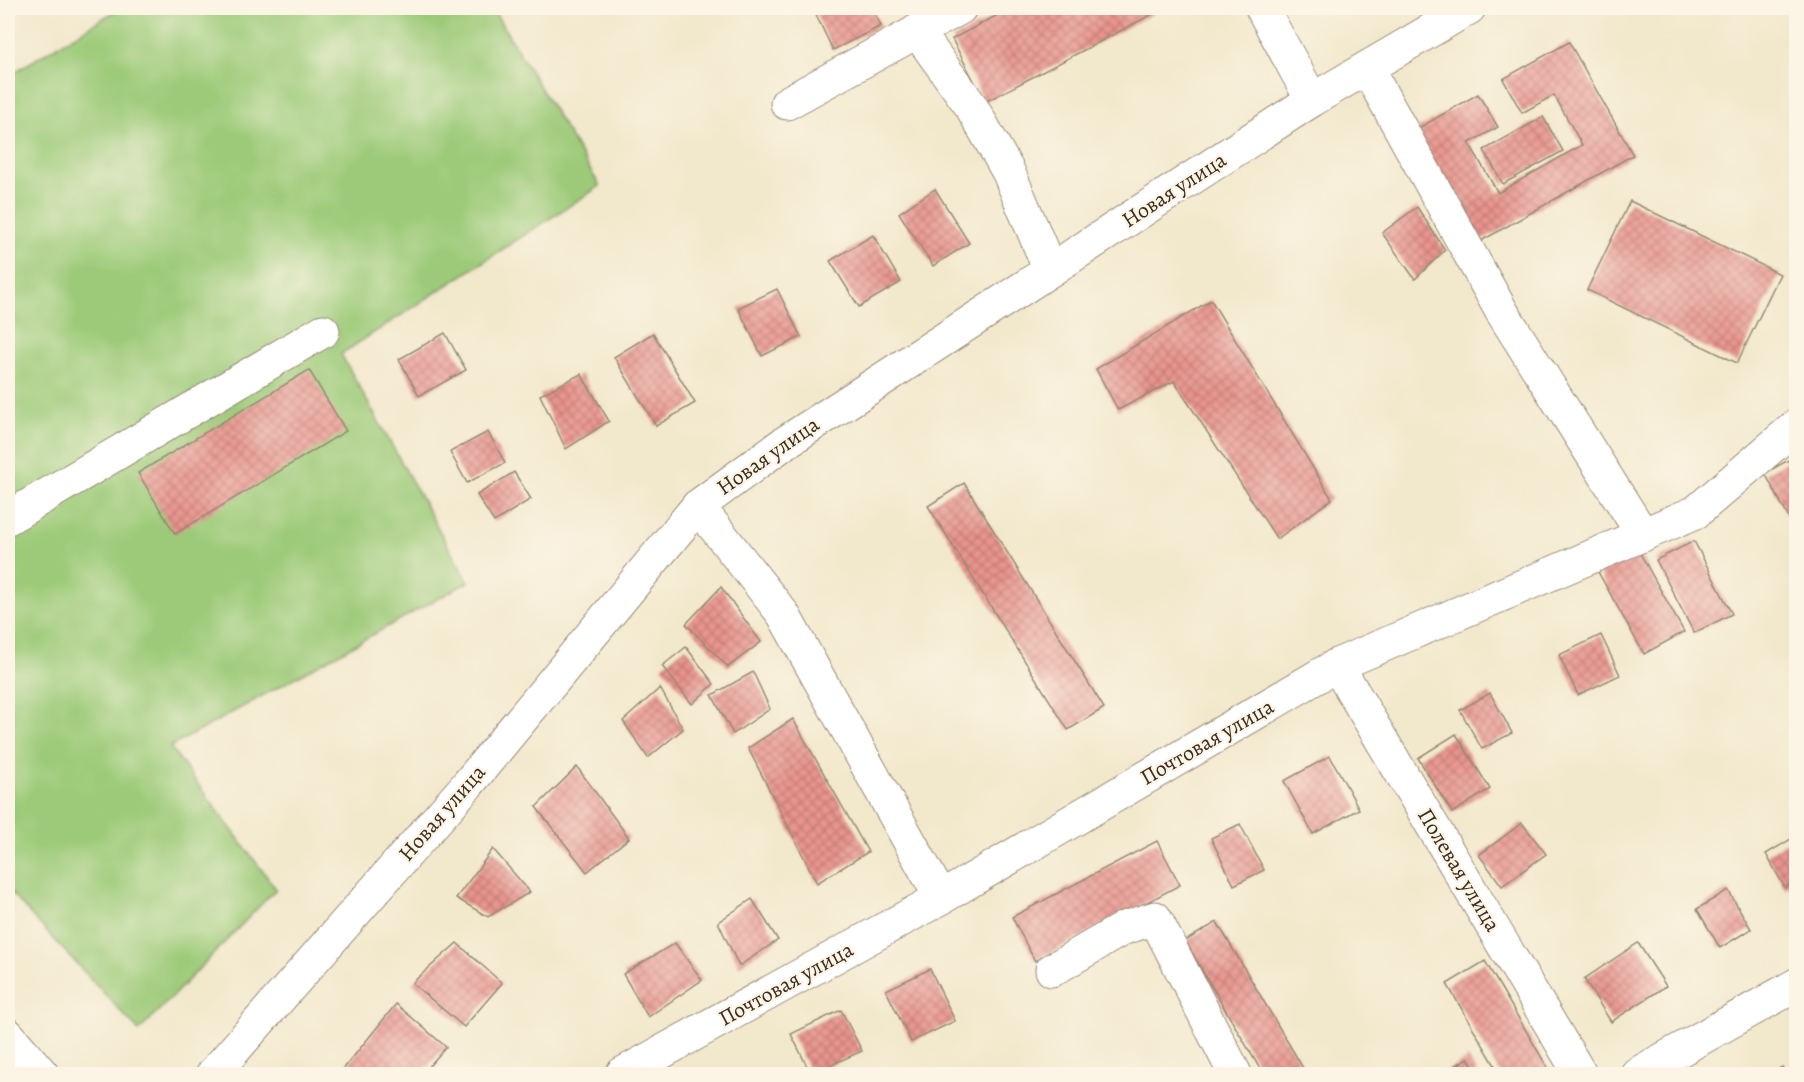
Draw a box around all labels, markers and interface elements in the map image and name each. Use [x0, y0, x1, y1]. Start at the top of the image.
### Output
street label: Новая улица [1116, 145, 1233, 235]
street label: Новая улица [711, 409, 826, 502]
street label: Почтовая улица [1135, 691, 1280, 792]
street label: Новая улица [392, 758, 493, 868]
street label: Полевая улица [1410, 803, 1508, 938]
street label: Почтовая улица [713, 934, 859, 1033]

